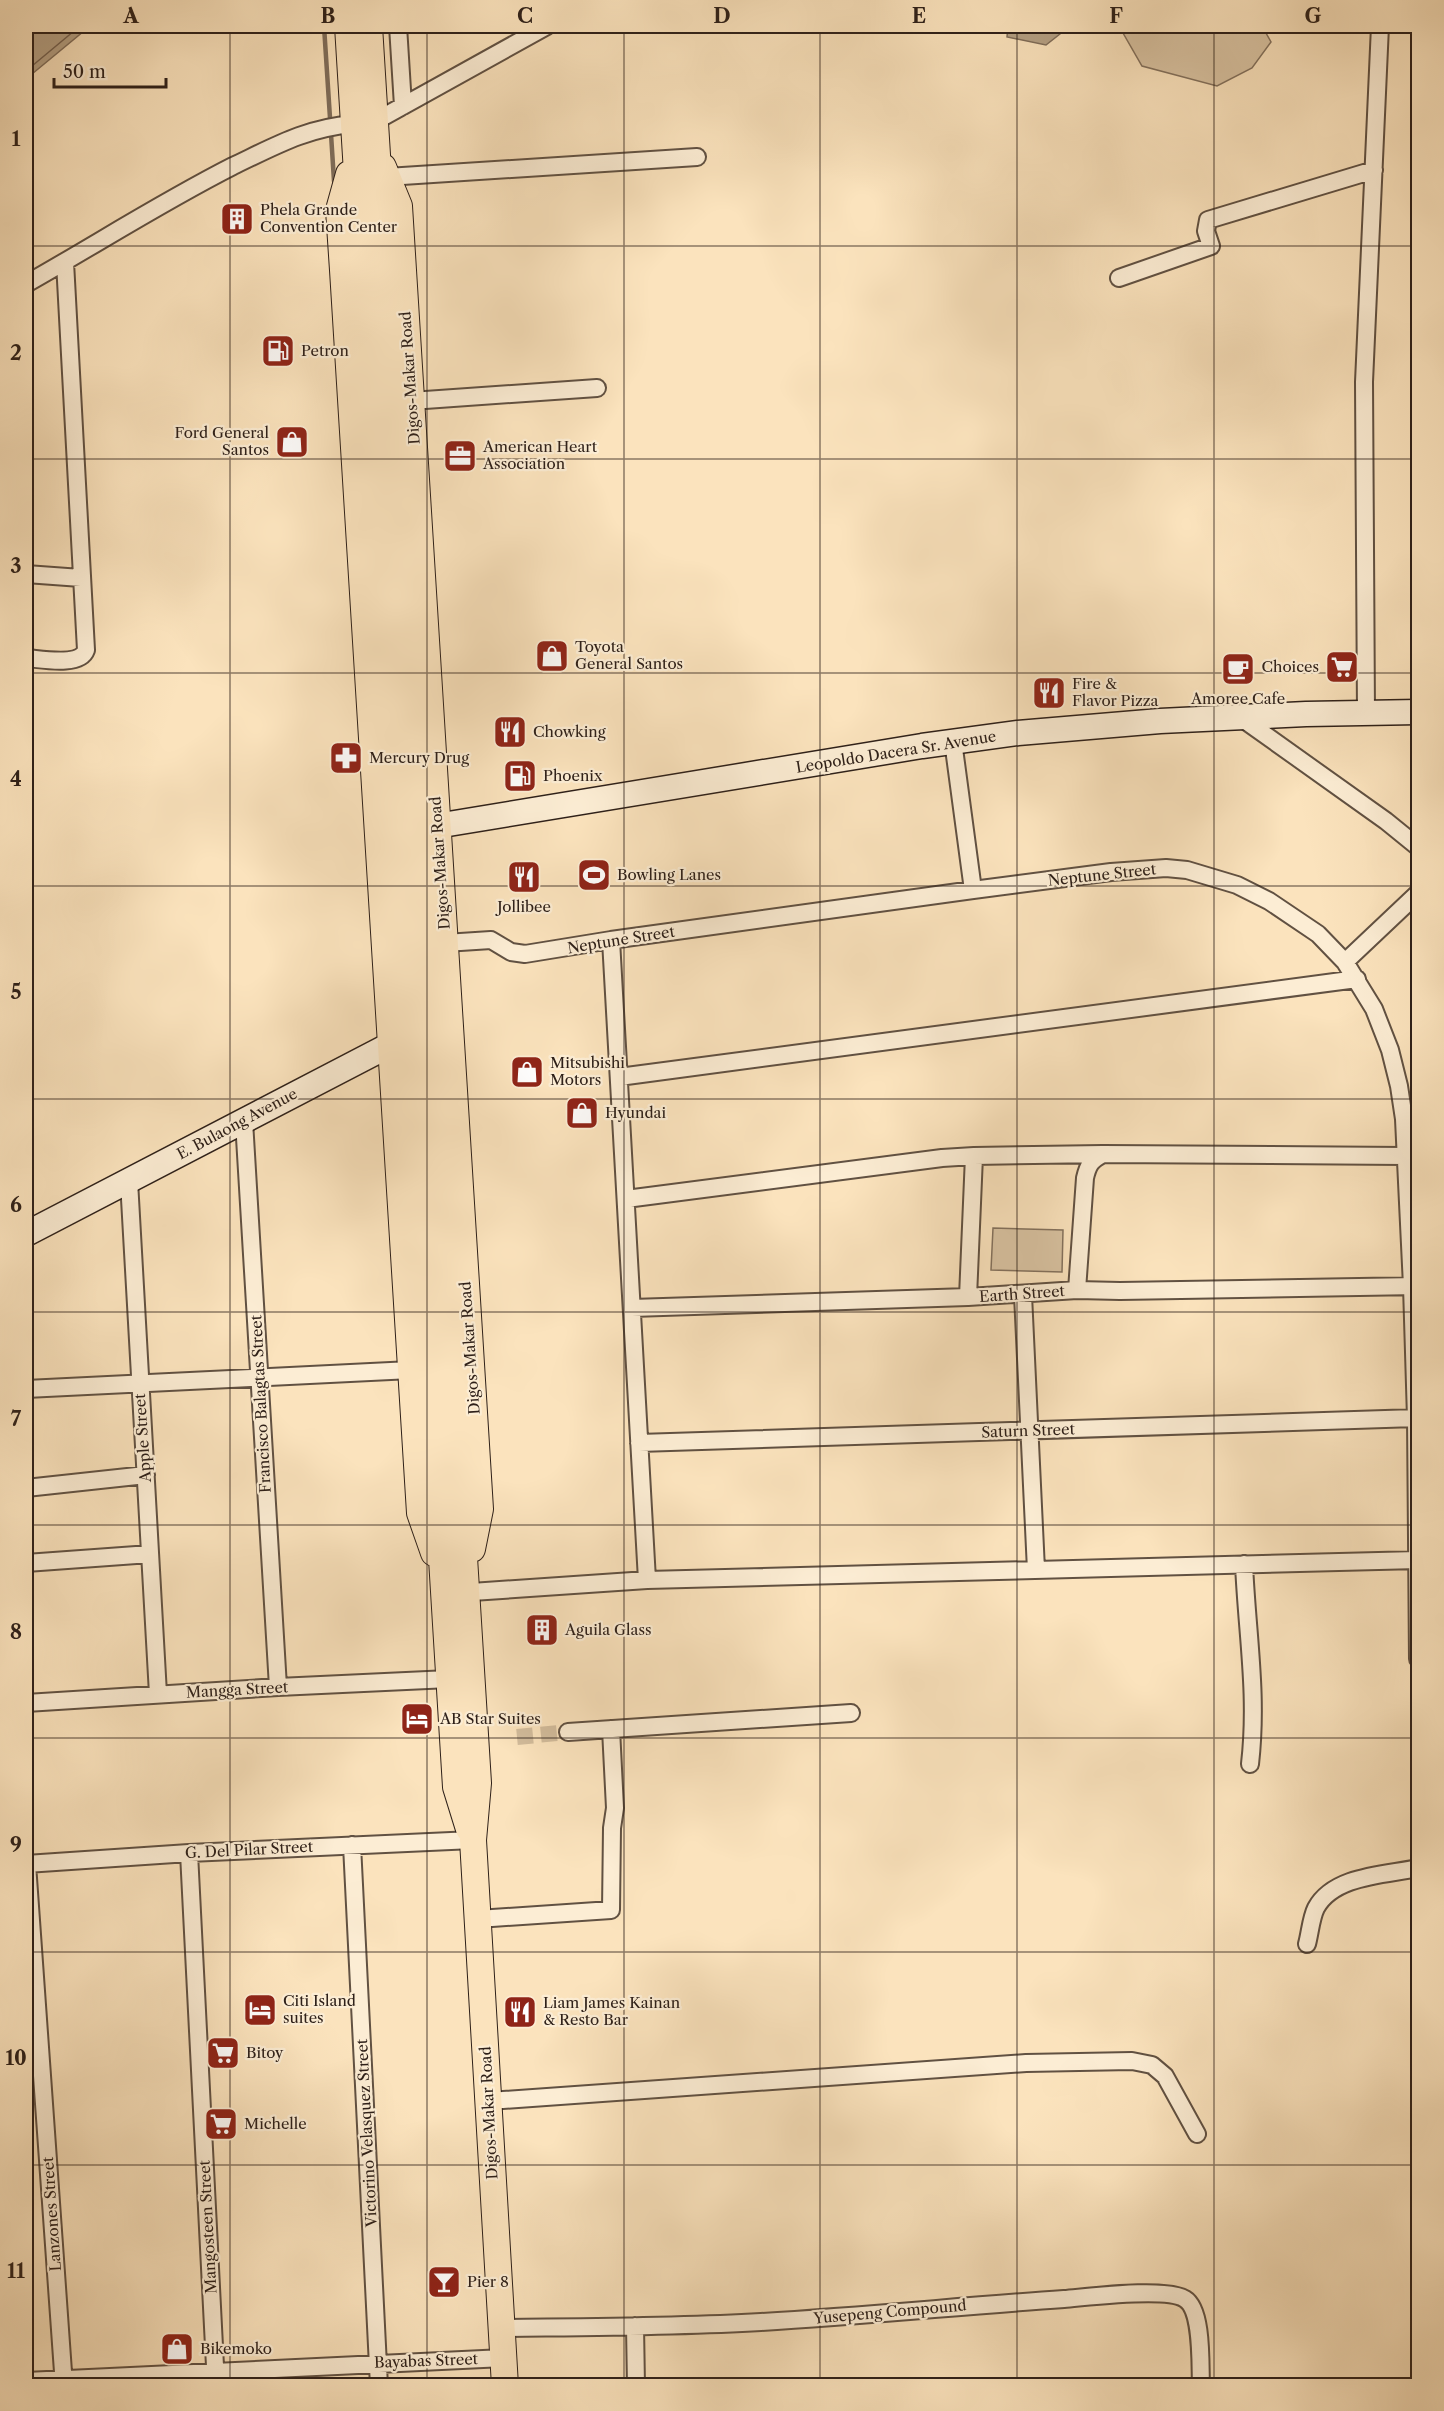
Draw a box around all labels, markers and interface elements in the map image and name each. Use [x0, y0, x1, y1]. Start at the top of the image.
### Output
text: A [122, 4, 139, 28]
text: B [321, 4, 336, 28]
text: C [517, 4, 533, 28]
text: D [713, 4, 731, 28]
text: E [912, 4, 926, 28]
text: F [1109, 4, 1123, 28]
text: G [1305, 4, 1322, 28]
scale bar [54, 51, 166, 89]
text: 50 m [63, 61, 106, 83]
text: 1 [12, 127, 21, 151]
place label: Phela Grande Convention Center [260, 200, 398, 236]
building icon: Phela Grande Convention Center [219, 201, 255, 237]
street label: Digos-Makar Road [395, 311, 424, 445]
fuel station icon: Petron [260, 333, 296, 369]
text: 2 [10, 341, 22, 365]
place label: Petron [301, 341, 350, 360]
place label: Ford General Santos [175, 423, 270, 459]
shop icon: Ford General Santos [274, 424, 310, 460]
place label: American Heart Association [482, 437, 598, 473]
office icon: American Heart Association [442, 438, 478, 474]
text: 3 [10, 554, 22, 578]
place label: Toyota General Santos [575, 637, 683, 673]
shop icon: Toyota General Santos [534, 638, 570, 674]
supermarket icon: Choices [1324, 649, 1360, 685]
cafe icon: Amoree Cafe [1220, 651, 1256, 687]
place label: Choices [1261, 657, 1319, 676]
place label: Fire & Flavor Pizza [1072, 674, 1159, 710]
restaurant icon: Fire & Flavor Pizza [1031, 675, 1067, 711]
place label: Amoree Cafe [1190, 689, 1285, 708]
restaurant icon: Chowking [492, 714, 528, 750]
place label: Chowking [533, 722, 606, 741]
street label: Leopoldo Dacera Sr. Avenue [794, 726, 997, 777]
pharmacy icon: Mercury Drug [328, 740, 364, 776]
place label: Mercury Drug [369, 748, 469, 767]
fuel station icon: Phoenix [502, 758, 538, 794]
place label: Phoenix [543, 766, 603, 785]
text: 4 [10, 767, 22, 791]
street label: Digos-Makar Road [425, 796, 454, 930]
sports icon: Bowling Lanes [576, 857, 612, 893]
restaurant icon: Jollibee [506, 859, 542, 895]
street label: Neptune Street [1047, 859, 1158, 890]
place label: Bowling Lanes [617, 865, 721, 884]
place label: Jollibee [495, 897, 551, 916]
street label: Neptune Street [566, 922, 677, 957]
text: 5 [10, 980, 22, 1004]
place label: Mitsubishi Motors [550, 1053, 625, 1089]
shop icon: Mitsubishi Motors [509, 1054, 545, 1090]
street label: E. Bulaong Avenue [173, 1084, 300, 1163]
shop icon: Hyundai [564, 1095, 600, 1131]
place label: Hyundai [605, 1103, 667, 1122]
text: 6 [10, 1193, 22, 1217]
street label: Digos-Makar Road [455, 1281, 484, 1415]
street label: Earth Street [979, 1281, 1066, 1306]
street label: Francisco Balagtas Street [246, 1314, 275, 1494]
street label: Apple Street [130, 1392, 155, 1484]
text: 7 [11, 1407, 22, 1431]
street label: Saturn Street [981, 1419, 1076, 1442]
building icon: Aguila Glass [524, 1612, 560, 1648]
text: 8 [10, 1620, 22, 1644]
place label: Aguila Glass [564, 1620, 651, 1639]
street label: Mangga Street [185, 1677, 289, 1702]
hotel icon: AB Star Suites [399, 1701, 435, 1737]
place label: AB Star Suites [439, 1709, 541, 1728]
text: 9 [10, 1833, 22, 1857]
street label: G. Del Pilar Street [184, 1837, 314, 1862]
place label: Citi Island suites [283, 1991, 356, 2027]
hotel icon: Citi Island suites [242, 1992, 278, 2028]
place label: Liam James Kainan & Resto Bar [543, 1993, 681, 2029]
restaurant icon: Liam James Kainan & Resto Bar [502, 1994, 538, 2030]
supermarket icon: Bitoy [205, 2035, 241, 2071]
street label: Victorino Velasquez Street [352, 2038, 381, 2229]
place label: Bitoy [246, 2043, 284, 2062]
text: 10 [5, 2046, 27, 2070]
street label: Digos-Makar Road [476, 2046, 501, 2180]
supermarket icon: Michelle [203, 2106, 239, 2142]
place label: Michelle [244, 2114, 307, 2133]
street label: Lanzones Street [38, 2155, 65, 2272]
street label: Mangosteen Street [194, 2159, 220, 2294]
text: 11 [7, 2259, 25, 2283]
bar icon: Pier 8 [426, 2264, 462, 2300]
place label: Pier 8 [467, 2272, 509, 2291]
street label: Yusepeng Compound [812, 2295, 967, 2328]
shop icon: Bikemoko [159, 2331, 195, 2367]
place label: Bikemoko [200, 2339, 272, 2358]
street label: Bayabas Street [374, 2349, 479, 2372]

